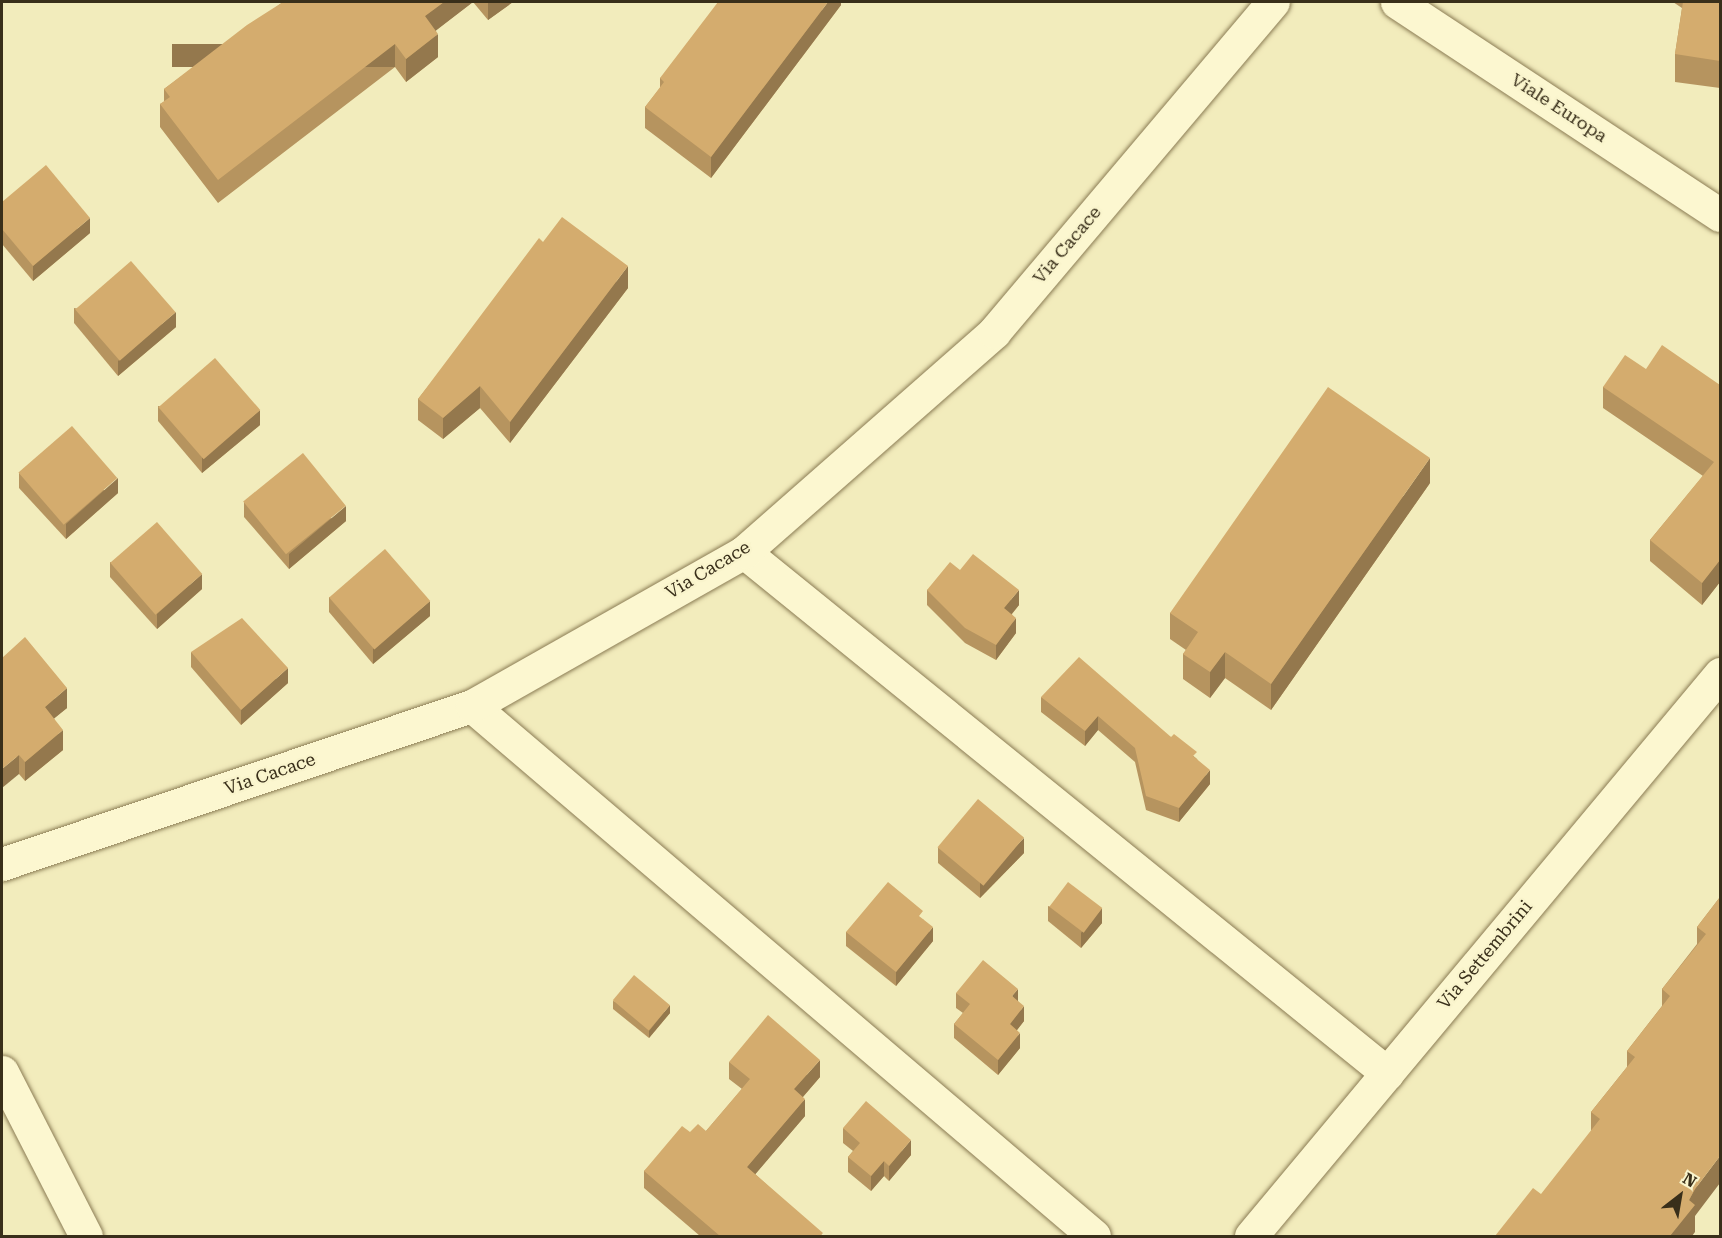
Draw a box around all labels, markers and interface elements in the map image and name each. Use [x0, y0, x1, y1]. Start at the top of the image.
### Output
street label: Viale Europa [1507, 69, 1611, 147]
street label: Via Cacace [1028, 202, 1106, 288]
street label: Via Cacace [662, 536, 754, 604]
street label: Via Cacace [222, 748, 318, 800]
street label: Via Settembrini [1433, 896, 1537, 1014]
north arrow [1650, 1166, 1710, 1226]
text: N [1679, 1169, 1700, 1191]

